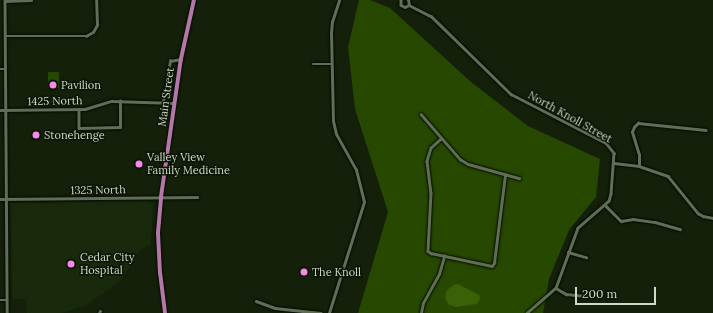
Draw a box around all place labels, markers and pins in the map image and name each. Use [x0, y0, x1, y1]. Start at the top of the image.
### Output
place label: Pavilion [61, 78, 101, 92]
marker: Pavilion [48, 80, 58, 90]
place label: Stonehenge [44, 128, 105, 142]
marker: Stonehenge [31, 130, 41, 140]
place label: Valley View Family Medicine [147, 151, 230, 177]
marker: Valley View Family Medicine [134, 159, 144, 169]
place label: Cedar City Hospital [80, 251, 135, 277]
marker: Cedar City Hospital [65, 258, 77, 270]
place label: The Knoll [312, 265, 361, 279]
marker: The Knoll [299, 267, 309, 277]

